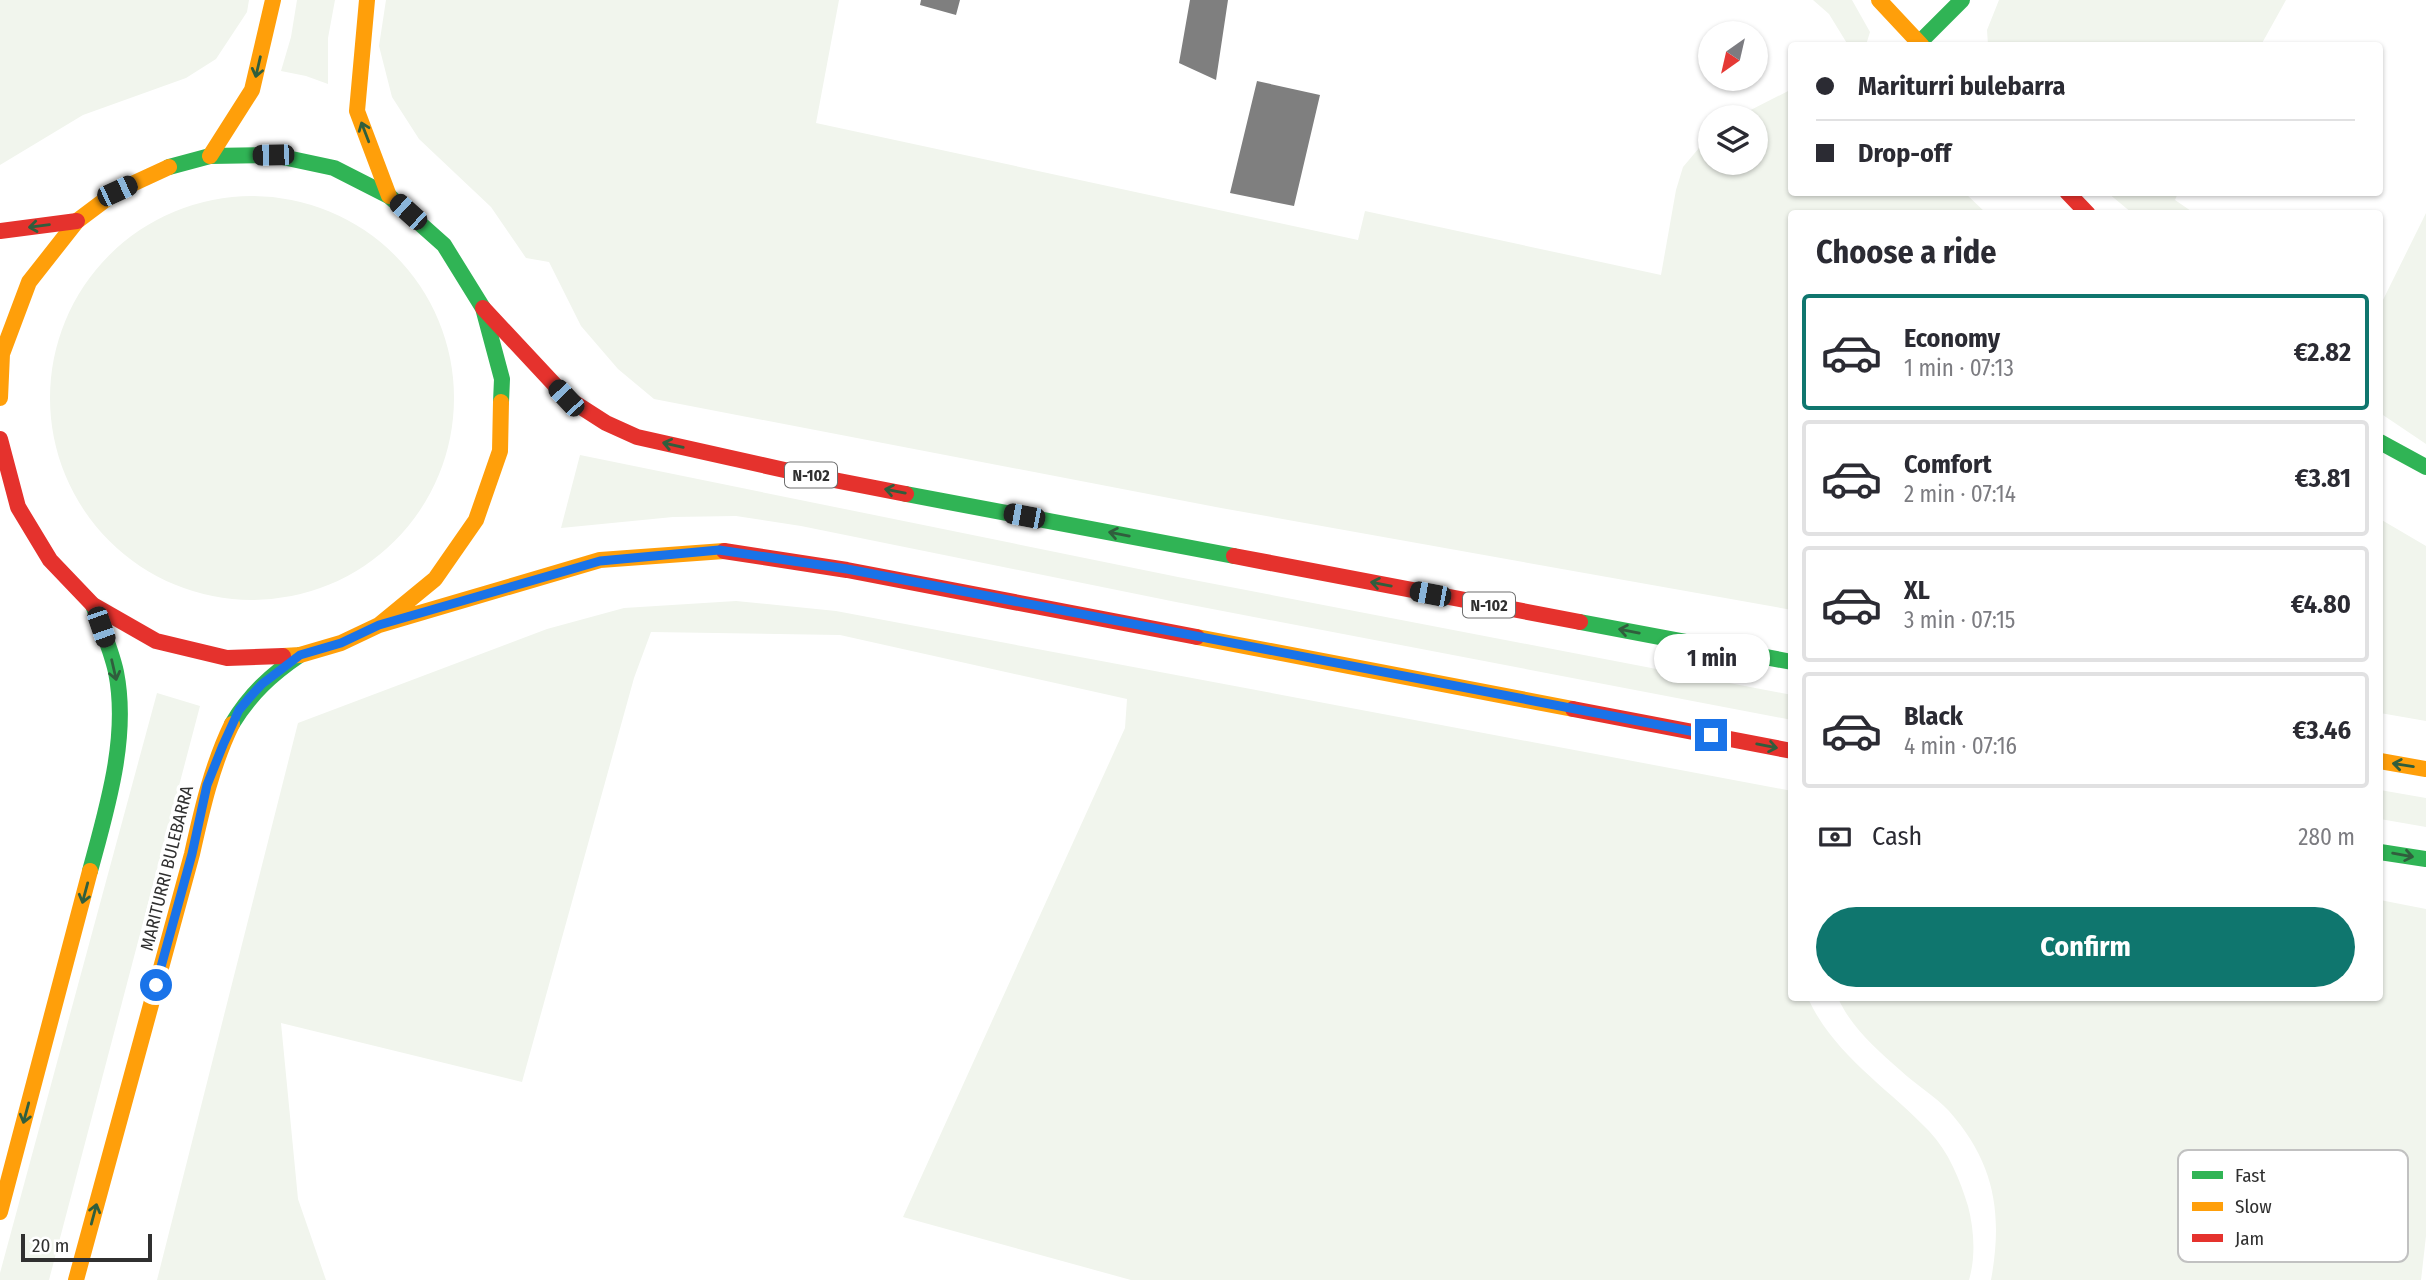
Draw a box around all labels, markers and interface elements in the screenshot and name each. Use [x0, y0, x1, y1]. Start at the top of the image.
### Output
north arrow [1698, 21, 1768, 91]
map controls [1698, 21, 1768, 175]
one-way arrow [250, 55, 263, 77]
text: Mariturri bulebarra [1858, 71, 2066, 102]
button: layers [1698, 105, 1768, 175]
one-way arrow [358, 122, 370, 144]
text: Drop-off [1858, 138, 1951, 169]
car [252, 144, 295, 166]
car [94, 173, 141, 209]
car [386, 190, 431, 234]
one-way arrow [28, 220, 51, 233]
text: Choose a ride [1816, 233, 1997, 271]
icon: car [1820, 321, 1883, 384]
text: Economy [1904, 323, 2000, 354]
text: €2.82 [2294, 337, 2351, 368]
text: 1 min · 07:13 [1904, 354, 2014, 382]
car [544, 375, 589, 421]
one-way arrow [662, 437, 685, 451]
icon: car [1820, 447, 1883, 510]
text: Comfort [1904, 449, 1992, 480]
road number: N-102 [785, 462, 837, 488]
text: €3.81 [2295, 463, 2351, 494]
text: 2 min · 07:14 [1904, 480, 2016, 508]
one-way arrow [884, 484, 907, 498]
car [1002, 502, 1047, 530]
one-way arrow [1108, 527, 1131, 540]
icon: car [1820, 573, 1883, 636]
text: XL [1904, 575, 1930, 606]
one-way arrow [1370, 577, 1393, 591]
car [1408, 580, 1453, 608]
text: €4.80 [2291, 589, 2351, 620]
road number: N-102 [1463, 592, 1515, 618]
car [85, 604, 118, 650]
text: 3 min · 07:15 [1904, 606, 2015, 634]
one-way arrow [1618, 624, 1641, 638]
callout: 1 min [1653, 634, 1769, 682]
text: 1 min [1687, 644, 1737, 672]
one-way arrow [108, 658, 121, 680]
icon: car [1820, 699, 1883, 762]
text: Black [1904, 701, 1963, 732]
text: €3.46 [2292, 715, 2351, 746]
route end [1695, 719, 1727, 751]
text: 4 min · 07:16 [1904, 732, 2017, 760]
one-way arrow [1755, 740, 1778, 753]
one-way arrow [2392, 758, 2415, 771]
street label: MARITURRI BULEBARRA [136, 783, 198, 953]
icon: cash [1816, 818, 1854, 856]
text: Cash [1872, 821, 1922, 852]
text: 280 m [2298, 823, 2355, 851]
one-way arrow [2391, 849, 2414, 862]
one-way arrow [78, 881, 91, 904]
button: Confirm [1816, 907, 2355, 987]
route start [140, 969, 172, 1001]
one-way arrow [19, 1101, 32, 1124]
legend [2178, 1150, 2408, 1262]
text: Fast [2235, 1164, 2266, 1187]
text: Slow [2235, 1195, 2272, 1218]
one-way arrow [88, 1203, 101, 1225]
text: Jam [2235, 1227, 2264, 1250]
scale bar [21, 1231, 152, 1263]
text: 20 m [32, 1234, 69, 1257]

